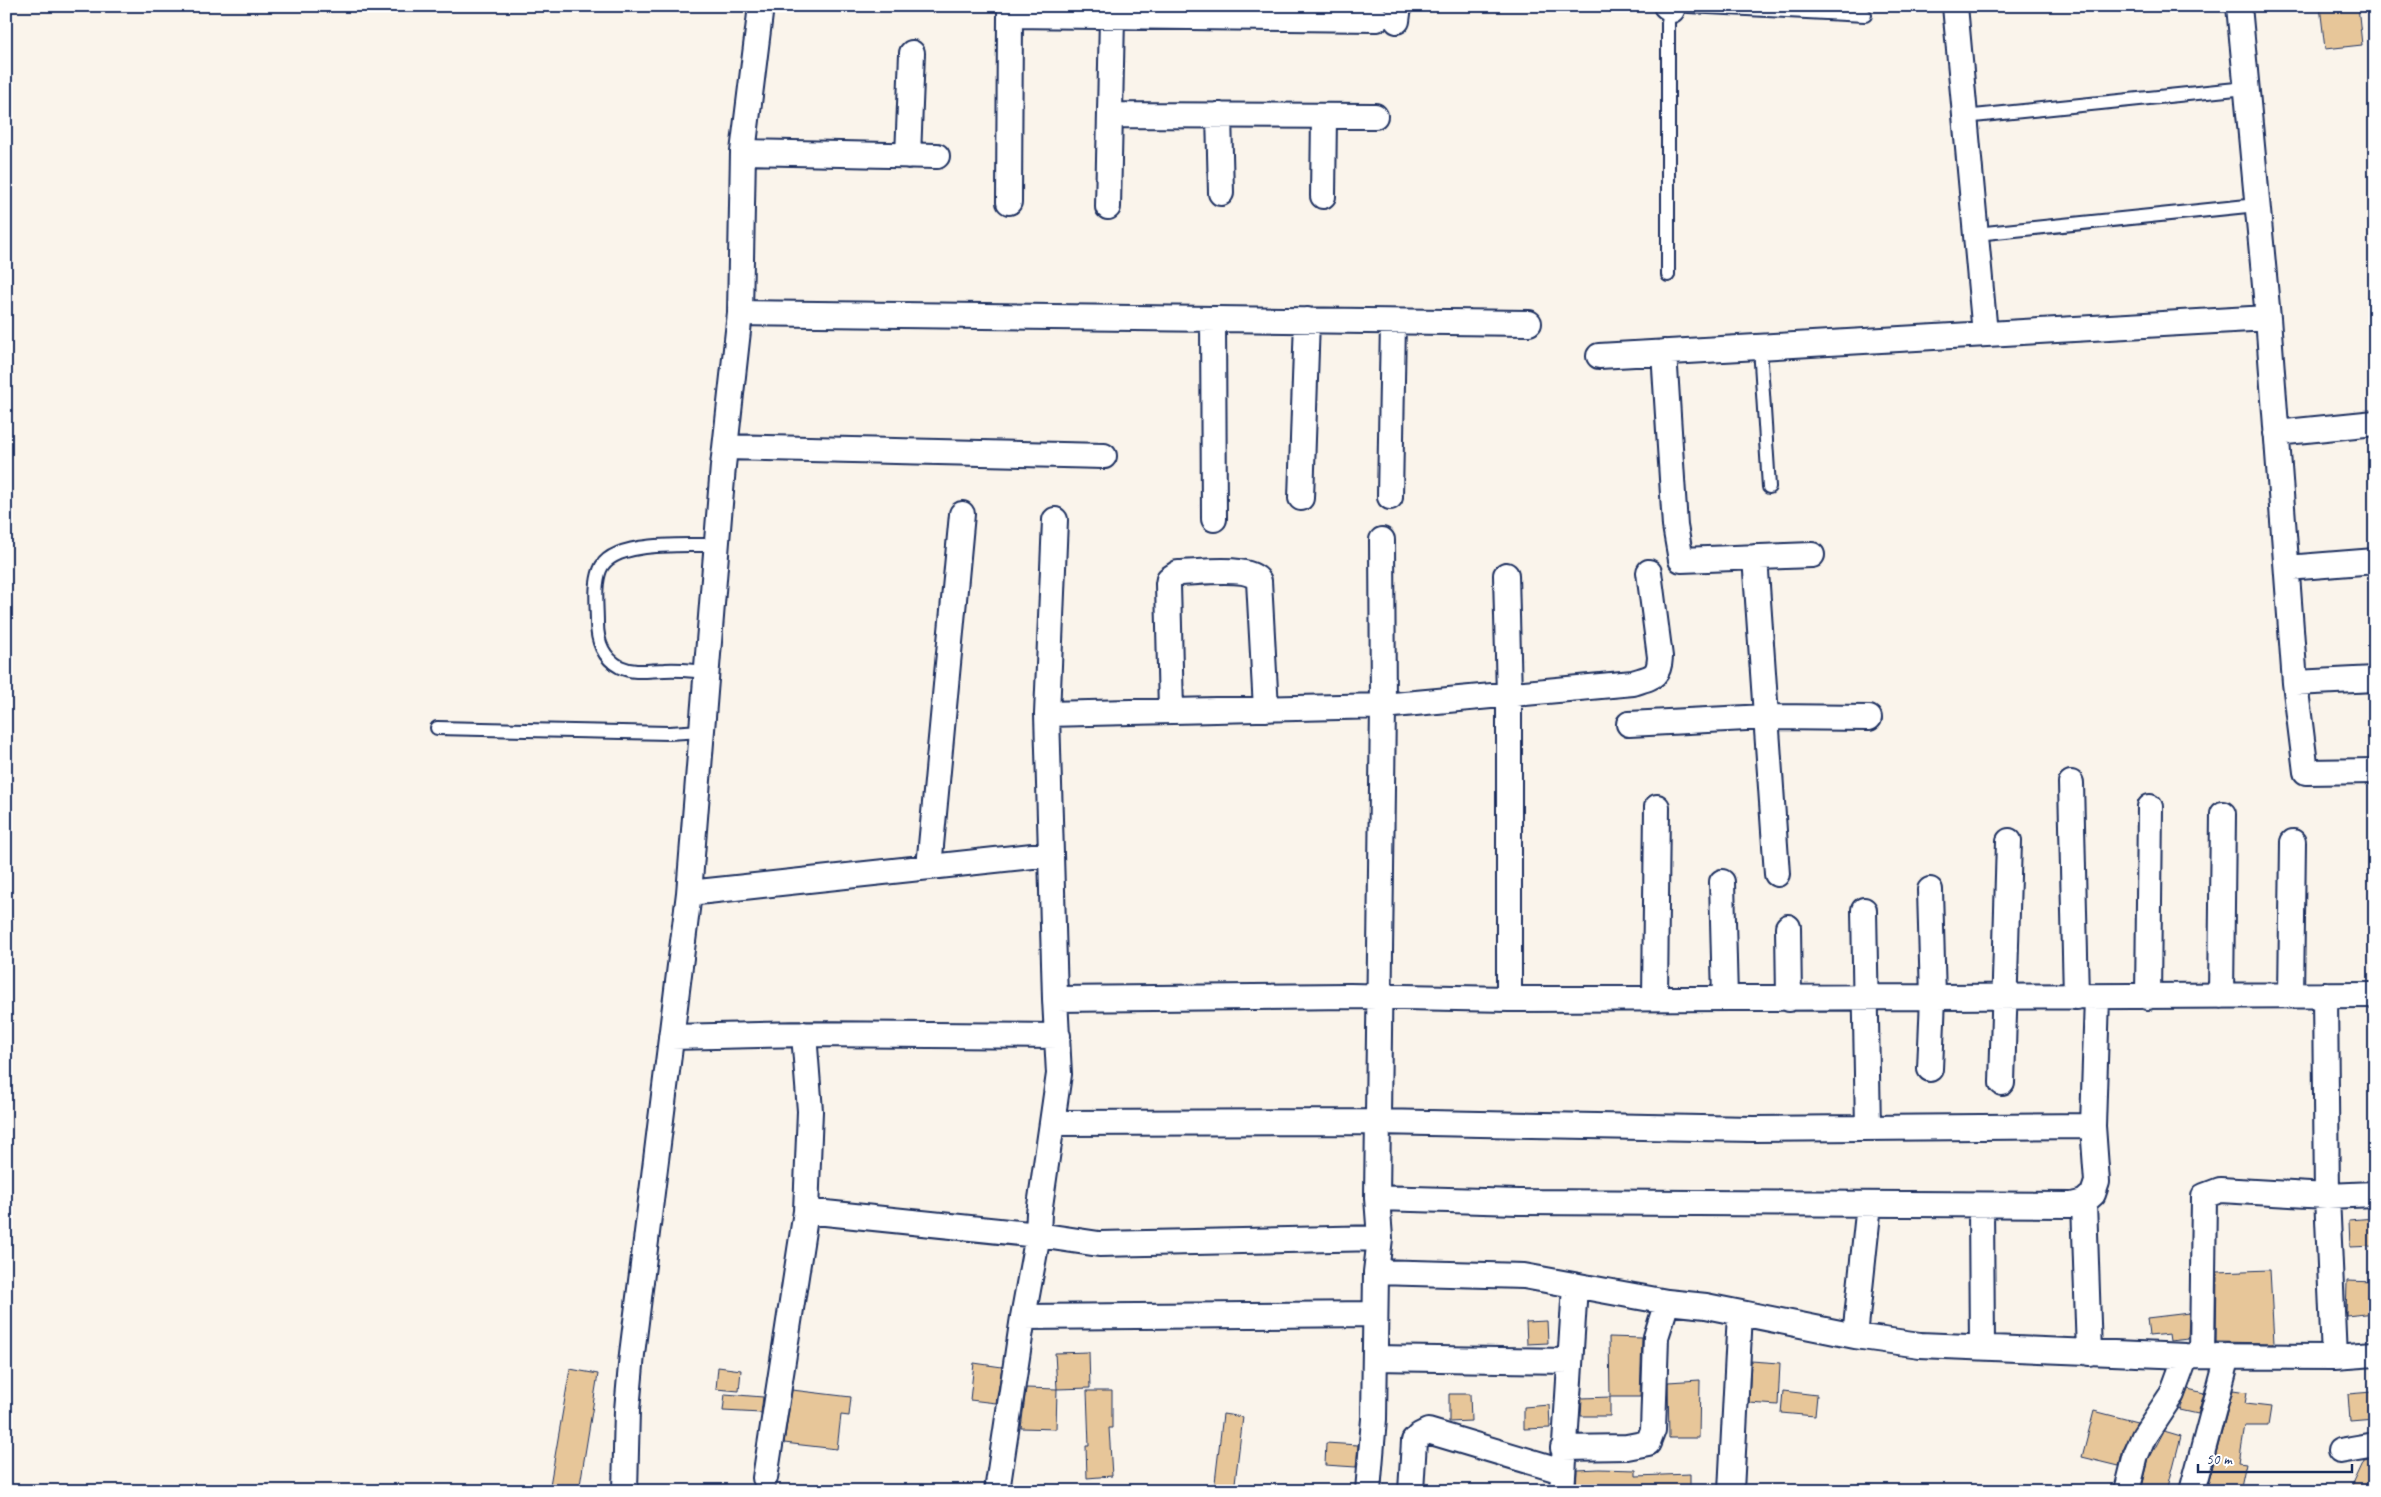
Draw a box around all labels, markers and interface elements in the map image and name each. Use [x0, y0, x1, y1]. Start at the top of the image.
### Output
scale bar [2198, 1442, 2352, 1474]
text: 50 m [2206, 1450, 2233, 1469]

